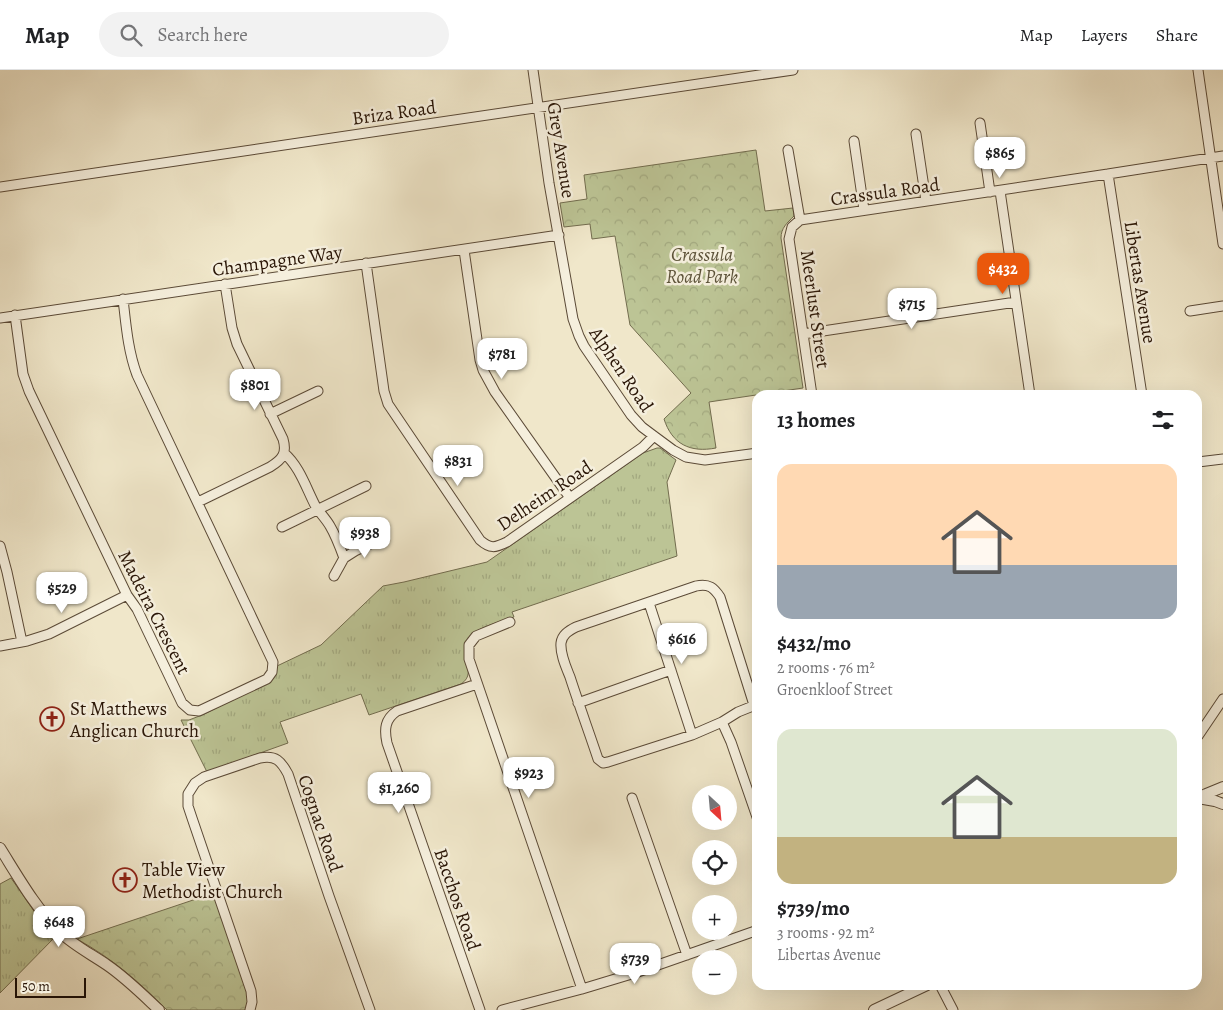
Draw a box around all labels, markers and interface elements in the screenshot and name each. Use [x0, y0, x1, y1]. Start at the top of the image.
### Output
search box [99, 12, 449, 57]
text: Map [25, 19, 69, 51]
icon: search [117, 21, 145, 49]
text: Search here [157, 22, 248, 48]
text: Map [1020, 23, 1053, 47]
text: Layers [1081, 23, 1128, 47]
text: Share [1156, 23, 1198, 47]
street label: Briza Road [350, 94, 439, 132]
street label: Grey Avenue [541, 100, 581, 200]
pin: $865 [970, 136, 1030, 179]
text: $865 [985, 142, 1015, 164]
street label: Crassula Road [829, 171, 942, 213]
street label: Libertas Avenue [1118, 219, 1163, 345]
street label: Champagne Way [210, 239, 344, 283]
park label: Crassula Road Park [666, 242, 738, 290]
street label: Meerlust Street [794, 248, 836, 370]
pin: $432 [973, 252, 1033, 295]
text: $432 [988, 258, 1018, 280]
pin: $715 [882, 288, 942, 330]
text: $715 [899, 293, 925, 315]
street label: Alphen Road [582, 321, 660, 418]
pin: $781 [472, 338, 532, 380]
text: $781 [488, 343, 516, 365]
pin: $801 [225, 368, 285, 411]
text: $801 [241, 374, 269, 396]
text: 13 homes [777, 406, 855, 434]
icon: filters [1149, 406, 1177, 434]
pin: $831 [428, 444, 488, 487]
text: $831 [444, 450, 472, 472]
street label: Delheim Road [492, 454, 598, 537]
icon: home [932, 497, 1022, 587]
pin: $938 [335, 516, 395, 559]
text: $938 [350, 522, 380, 544]
street label: Madeira Crescent [112, 546, 197, 679]
pin: $529 [32, 572, 92, 614]
text: $529 [47, 577, 77, 599]
pin: $616 [652, 622, 712, 665]
text: $616 [668, 628, 696, 650]
text: $432/mo [777, 629, 851, 657]
text: 2 rooms · 76 m² [777, 657, 875, 679]
text: Groenkloof Street [777, 679, 893, 701]
place label: St Matthews Anglican Church [69, 696, 199, 744]
church icon: St Matthews Anglican Church [39, 706, 65, 732]
pin: $923 [499, 756, 559, 799]
text: $923 [514, 762, 544, 784]
icon: home [932, 762, 1022, 852]
street label: Cognac Road [291, 771, 349, 876]
pin: $1,260 [358, 772, 440, 814]
text: $1,260 [379, 777, 419, 799]
north arrow [692, 785, 738, 830]
map controls [692, 785, 737, 995]
button: locate [692, 840, 737, 885]
street label: Bacchos Road [427, 845, 487, 955]
place label: Table View Methodist Church [142, 857, 283, 905]
church icon: Table View Methodist Church [112, 867, 138, 893]
text: $739/mo [777, 894, 850, 922]
button: + [692, 895, 737, 940]
pin: $648 [29, 906, 89, 948]
text: $648 [44, 911, 74, 933]
text: 3 rooms · 92 m² [777, 922, 875, 944]
pin: $739 [605, 942, 665, 985]
text: Libertas Avenue [777, 944, 881, 966]
text: $739 [621, 948, 649, 970]
button: − [692, 950, 737, 995]
scale bar [15, 975, 86, 998]
text: 50 m [22, 977, 50, 996]

